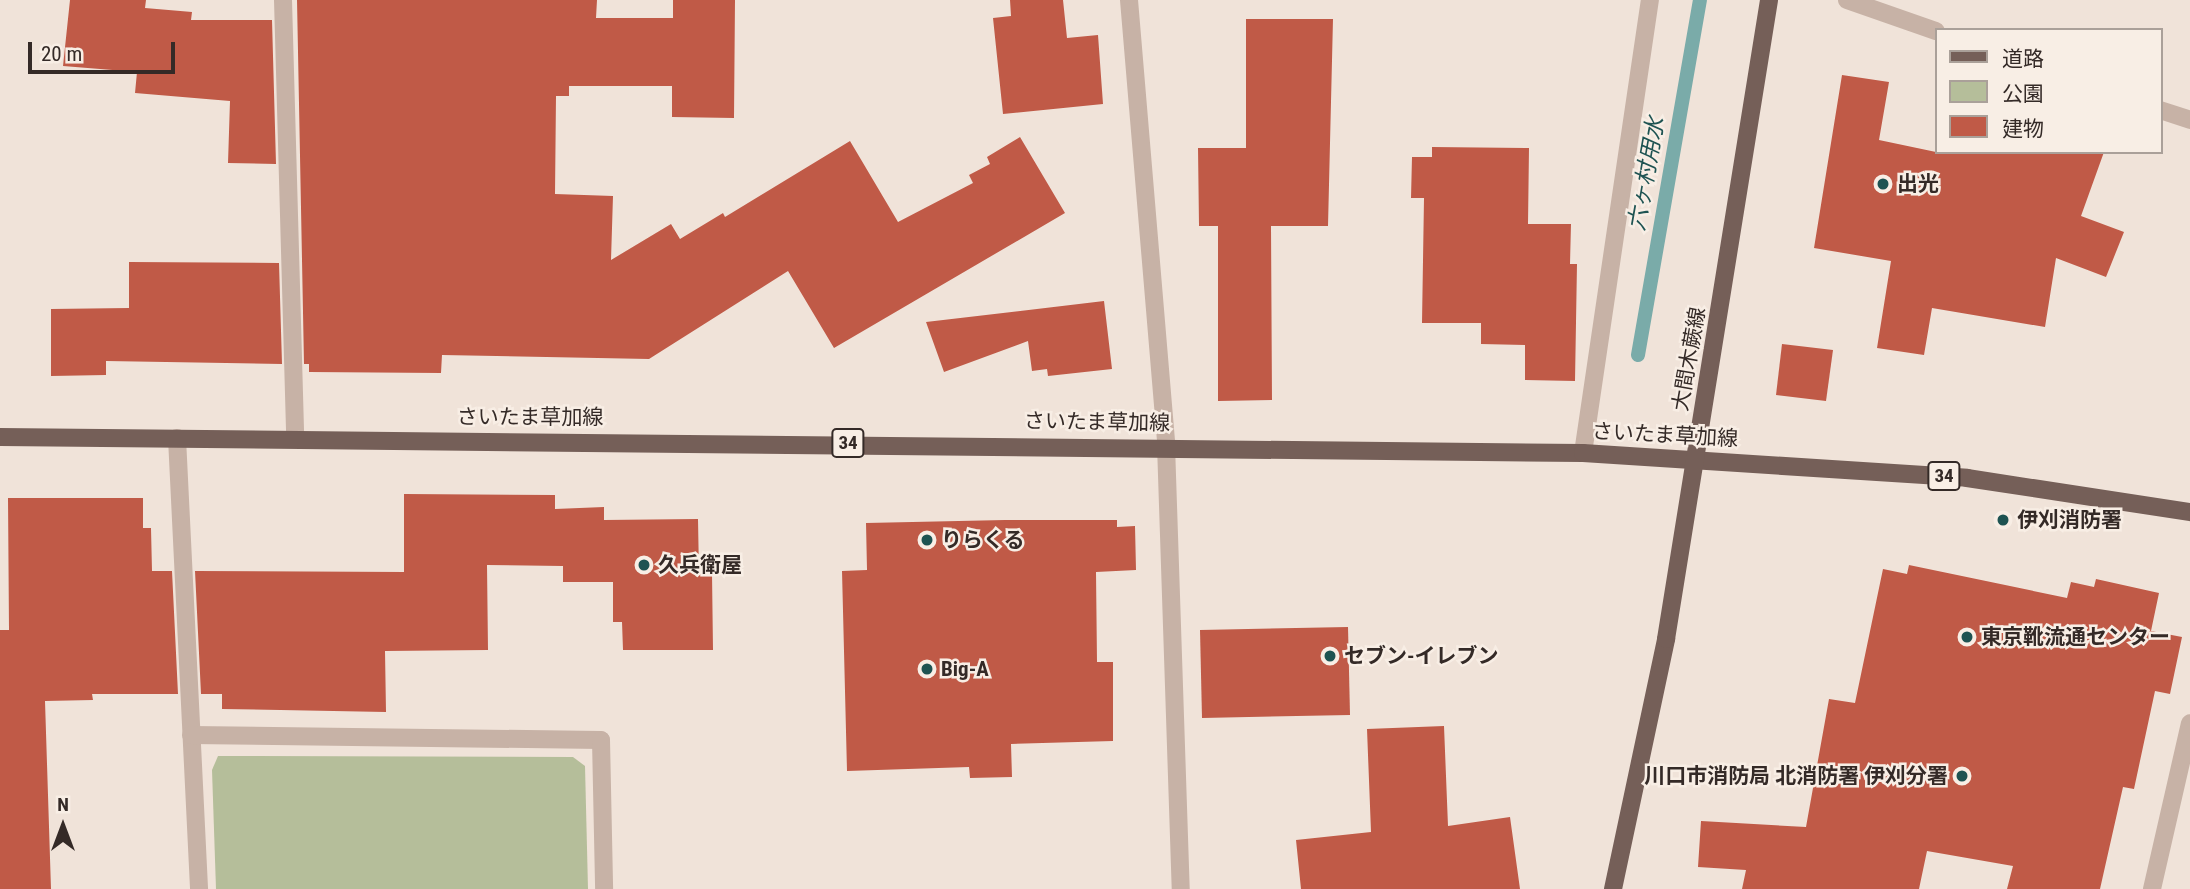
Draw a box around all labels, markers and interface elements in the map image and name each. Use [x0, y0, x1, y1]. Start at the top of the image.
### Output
scale bar [32, 28, 178, 72]
legend [1934, 28, 2162, 154]
text: 20 m [41, 42, 82, 66]
text: 道路 [2002, 47, 2044, 71]
text: 公園 [2002, 82, 2044, 106]
water label: 六ヶ村用水 [1623, 115, 1671, 233]
text: 建物 [2002, 117, 2044, 141]
place label: 出光 [1897, 171, 1939, 197]
marker: 出光 [1875, 176, 1891, 192]
street label: 大間木蕨線 [1667, 305, 1711, 413]
street label: さいたま草加線 [457, 404, 603, 430]
street label: さいたま草加線 [1023, 408, 1171, 436]
street label: さいたま草加線 [1591, 419, 1739, 451]
road number: 34 [830, 428, 866, 458]
road number: 34 [1926, 461, 1962, 491]
place label: 伊刈消防署 [2017, 507, 2122, 533]
marker: 伊刈消防署 [1995, 512, 2011, 528]
place label: りらくる [941, 527, 1025, 553]
marker: りらくる [919, 532, 935, 548]
place label: 久兵衛屋 [658, 552, 742, 578]
marker: 久兵衛屋 [636, 557, 652, 573]
place label: 東京靴流通センター [1981, 624, 2170, 650]
marker: 東京靴流通センター [1959, 629, 1975, 645]
place label: セブン-イレブン [1344, 643, 1499, 669]
marker: セブン-イレブン [1322, 648, 1338, 664]
place label: Big-A [941, 656, 989, 682]
marker: Big-A [919, 661, 935, 677]
place label: 川口市消防局 北消防署 伊刈分署 [1644, 763, 1948, 789]
marker: 川口市消防局 北消防署 伊刈分署 [1954, 768, 1970, 784]
north arrow [28, 791, 98, 861]
text: N [57, 793, 69, 816]

